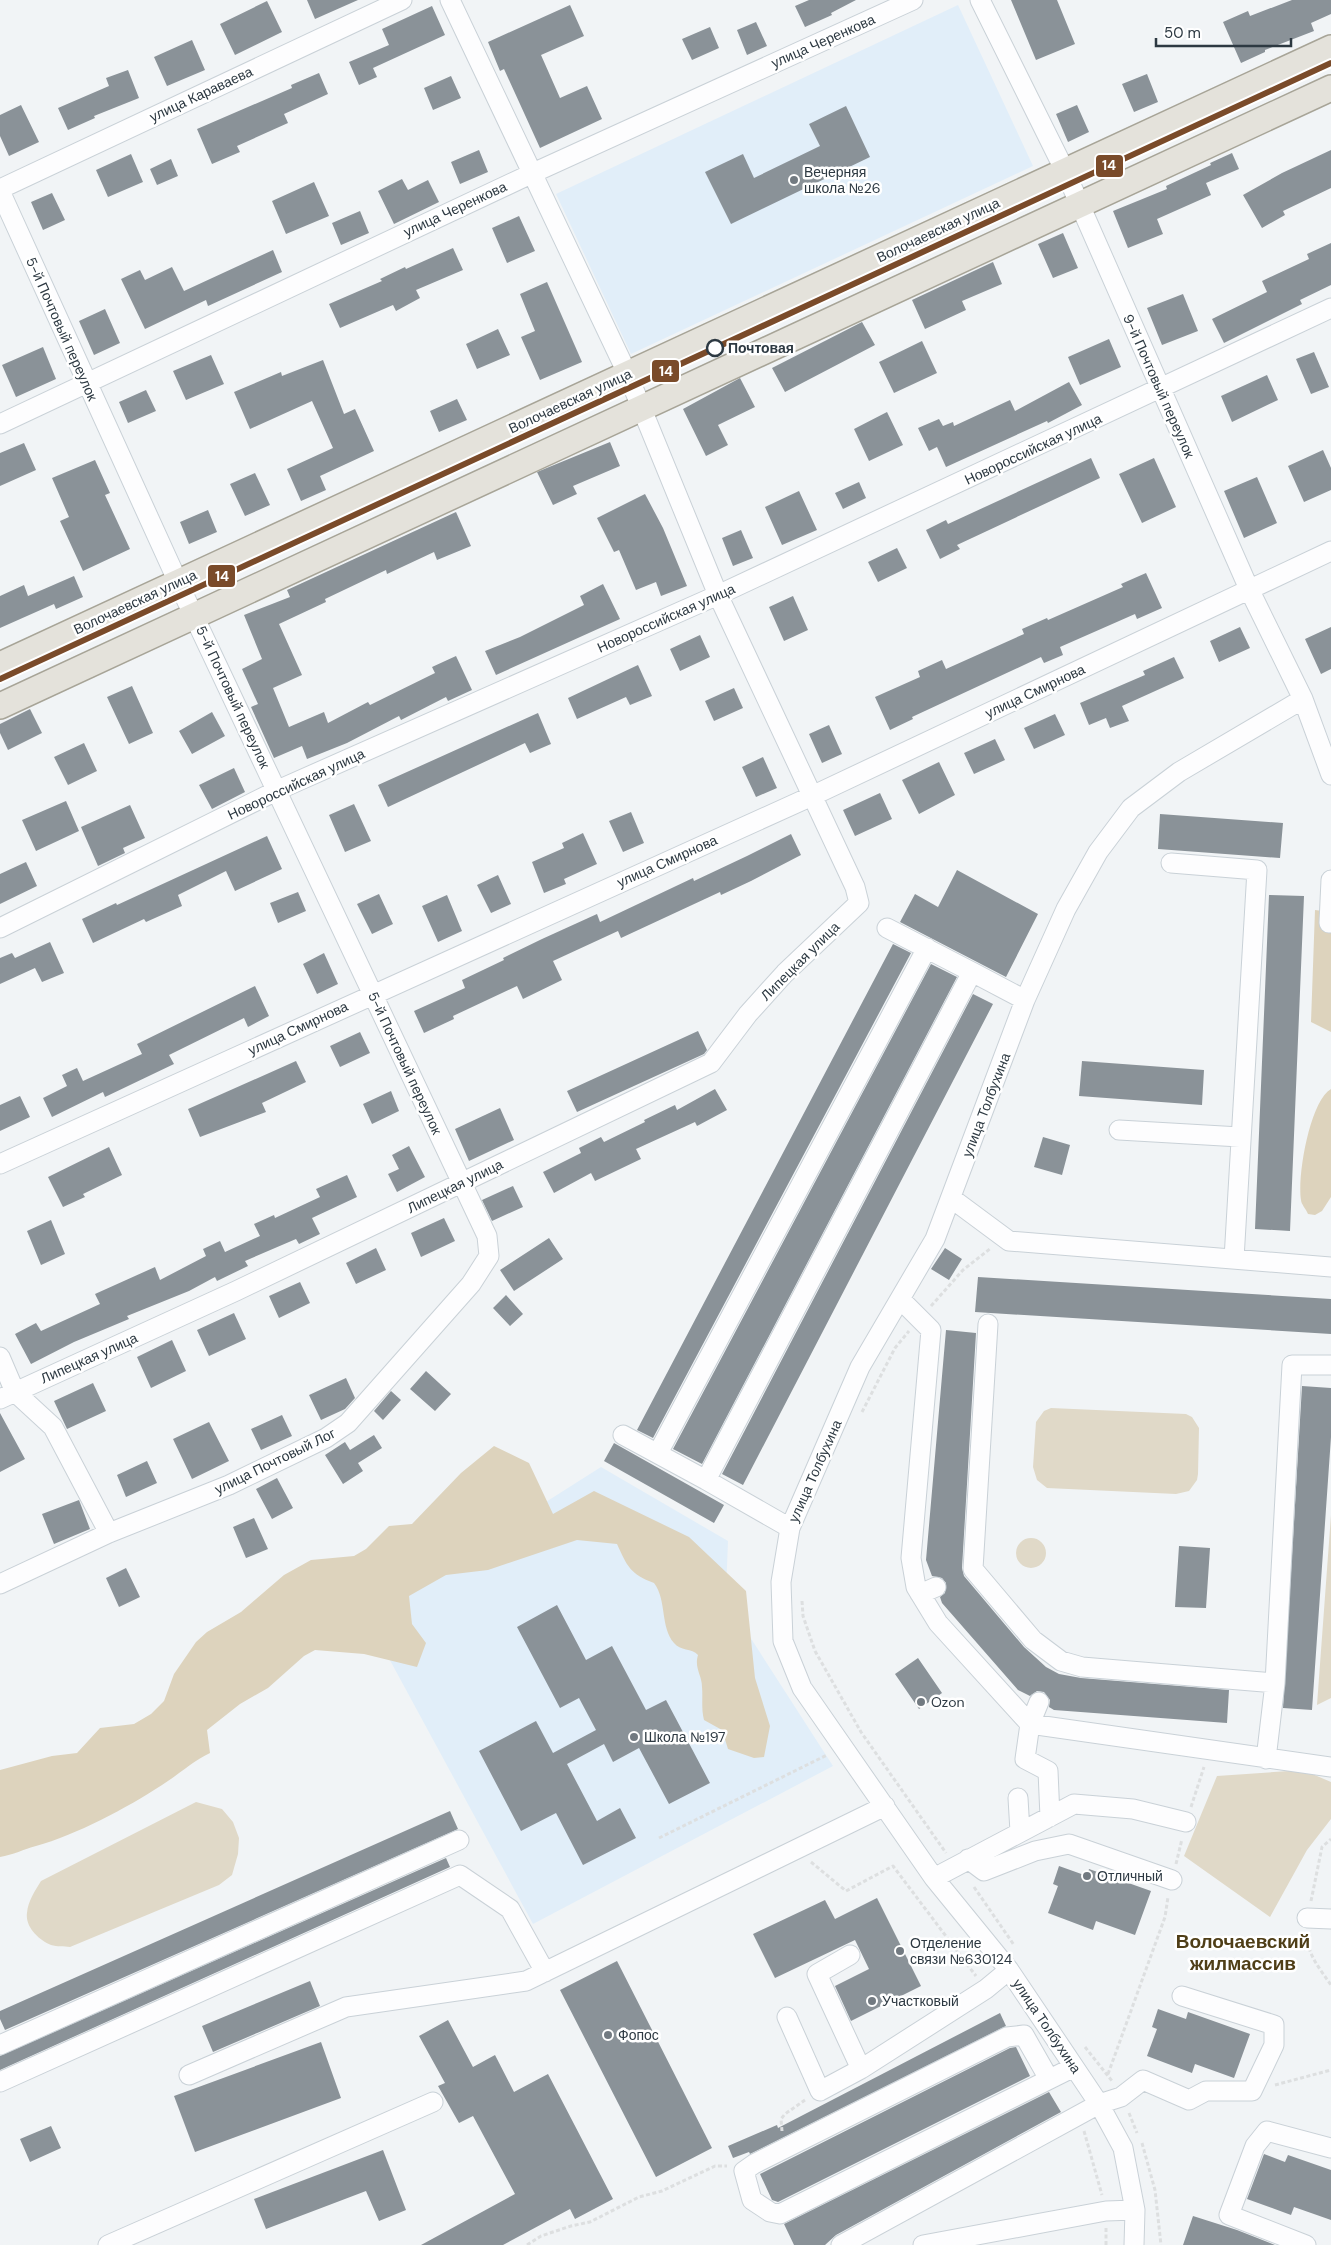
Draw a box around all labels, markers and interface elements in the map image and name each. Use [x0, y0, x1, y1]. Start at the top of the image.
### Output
street label: улица Черенкова [768, 10, 878, 72]
scale bar [1156, 15, 1291, 47]
text: 50 m [1164, 23, 1201, 43]
street label: улица Караваева [147, 62, 256, 126]
line badge: 14 [1095, 154, 1124, 178]
text: 14 [1102, 156, 1116, 174]
place label: Вечерняя школа №26 [804, 163, 881, 197]
marker: Вечерняя школа №26 [788, 174, 800, 186]
street label: улица Черенкова [401, 177, 510, 241]
street label: Волочаевская улица [874, 193, 1003, 266]
street label: 5-й Почтовый переулок [22, 254, 102, 404]
street label: 9-й Почтовый переулок [1119, 311, 1199, 462]
marker: Почтовая [706, 339, 724, 357]
place label: Почтовая [728, 339, 794, 357]
line badge: 14 [651, 359, 680, 383]
text: 14 [659, 362, 673, 380]
street label: Волочаевская улица [506, 364, 635, 437]
street label: Новороссийская улица [962, 409, 1105, 489]
line badge: 14 [207, 564, 236, 588]
street label: Волочаевская улица [71, 565, 200, 638]
text: 14 [215, 567, 229, 585]
street label: Новороссийская улица [594, 579, 738, 657]
street label: 5-й Почтовый переулок [192, 623, 274, 772]
street label: улица Смирнова [982, 660, 1088, 722]
street label: Новороссийская улица [225, 744, 368, 824]
street label: улица Смирнова [614, 831, 720, 891]
street label: Липецкая улица [757, 918, 843, 1004]
street label: 5-й Почтовый переулок [364, 989, 446, 1138]
street label: улица Смирнова [245, 997, 351, 1059]
street label: улица Толбухина [958, 1050, 1014, 1160]
street label: Липецкая улица [404, 1155, 506, 1217]
street label: Липецкая улица [38, 1328, 141, 1387]
street label: улица Толбухина [784, 1417, 846, 1525]
street label: улица Почтовый Лог [212, 1424, 338, 1498]
place label: Ozon [931, 1693, 965, 1711]
marker: Ozon [915, 1696, 927, 1708]
place label: Школа №197 [644, 1728, 726, 1746]
marker: Школа №197 [628, 1731, 640, 1743]
place label: Отличный [1097, 1867, 1163, 1885]
marker: Отличный [1081, 1870, 1093, 1882]
district label: Волочаевский жилмассив [1176, 1929, 1310, 1976]
place label: Отделение связи №630124 [910, 1934, 1013, 1968]
marker: Отделение связи №630124 [894, 1945, 906, 1957]
street label: улица Толбухина [1009, 1975, 1085, 2077]
place label: Участковый [882, 1992, 959, 2010]
marker: Участковый [866, 1995, 878, 2007]
place label: Фопос [618, 2026, 659, 2044]
marker: Фопос [602, 2029, 614, 2041]

